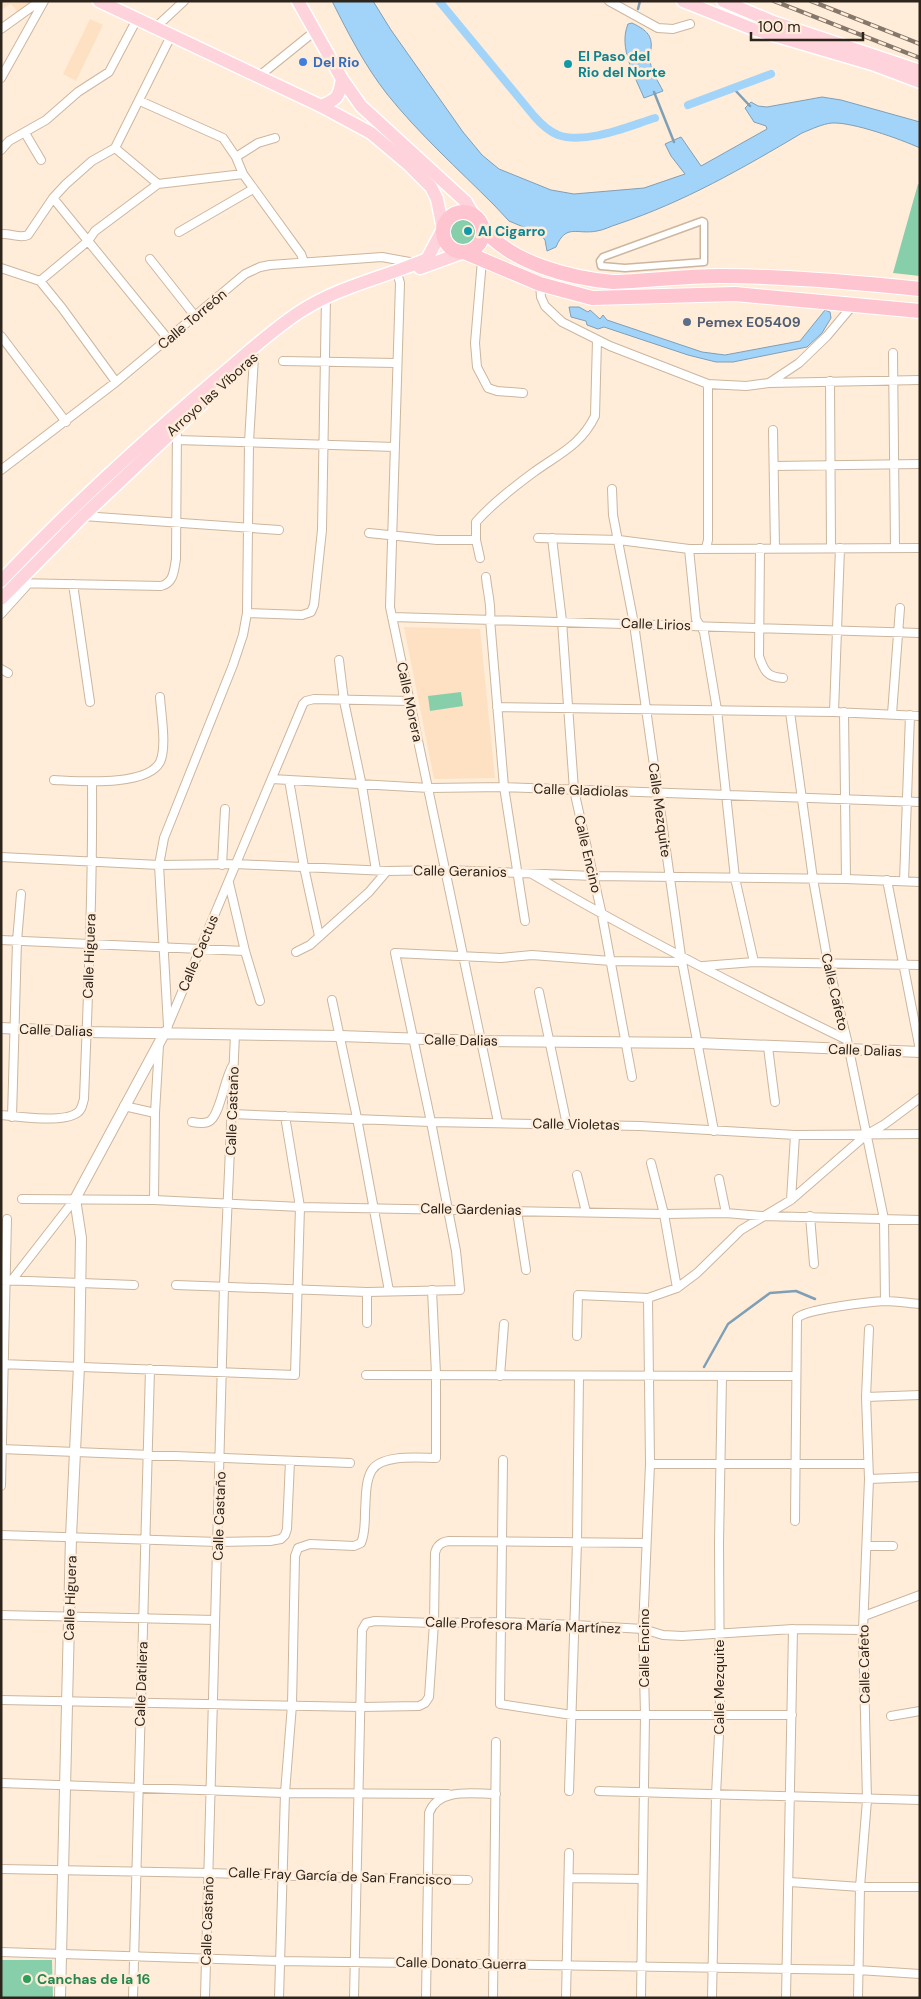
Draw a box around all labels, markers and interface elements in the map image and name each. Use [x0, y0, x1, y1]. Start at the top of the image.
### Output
scale bar [751, 10, 864, 42]
text: 100 m [758, 17, 801, 37]
place label: El Paso del Rio del Norte [578, 47, 666, 81]
place label: Del Rio [313, 53, 360, 71]
marker: Del Rio [297, 56, 309, 68]
marker: El Paso del Rio del Norte [562, 58, 574, 70]
place label: Al Cigarro [478, 222, 546, 240]
marker: Al Cigarro [462, 225, 474, 237]
street label: Calle Torreón [154, 285, 230, 353]
place label: Pemex E05409 [697, 313, 801, 331]
marker: Pemex E05409 [681, 316, 693, 328]
street label: Arroyo las Víboras [162, 348, 262, 440]
street label: Calle Lirios [621, 614, 691, 634]
street label: Calle Morera [393, 660, 427, 744]
street label: Calle Mezquite [644, 762, 676, 858]
street label: Calle Gladiolas [533, 779, 629, 801]
street label: Calle Encino [570, 813, 606, 895]
street label: Calle Geranios [413, 861, 507, 881]
street label: Calle Cactus [174, 912, 222, 994]
street label: Calle Higuera [79, 913, 99, 999]
street label: Calle Cafeto [817, 951, 853, 1033]
street label: Calle Dalias [19, 1020, 93, 1040]
street label: Calle Dalias [424, 1030, 498, 1050]
street label: Calle Dalias [828, 1040, 902, 1060]
street label: Calle Castaño [221, 1066, 243, 1156]
street label: Calle Violetas [532, 1114, 620, 1134]
street label: Calle Gardenias [420, 1199, 522, 1219]
street label: Calle Castaño [208, 1471, 230, 1561]
street label: Calle Higuera [60, 1555, 80, 1641]
street label: Calle Encino [635, 1608, 653, 1688]
street label: Calle Profesora María Martínez [425, 1613, 621, 1637]
street label: Calle Cafeto [854, 1624, 874, 1704]
street label: Calle Mezquite [710, 1639, 728, 1735]
street label: Calle Datilera [131, 1641, 151, 1727]
street label: Calle Fray García de San Francisco [228, 1863, 452, 1889]
street label: Calle Castaño [196, 1876, 218, 1966]
street label: Calle Donato Guerra [395, 1953, 527, 1973]
place label: Canchas de la 16 [37, 1970, 150, 1988]
marker: Canchas de la 16 [21, 1973, 33, 1985]

